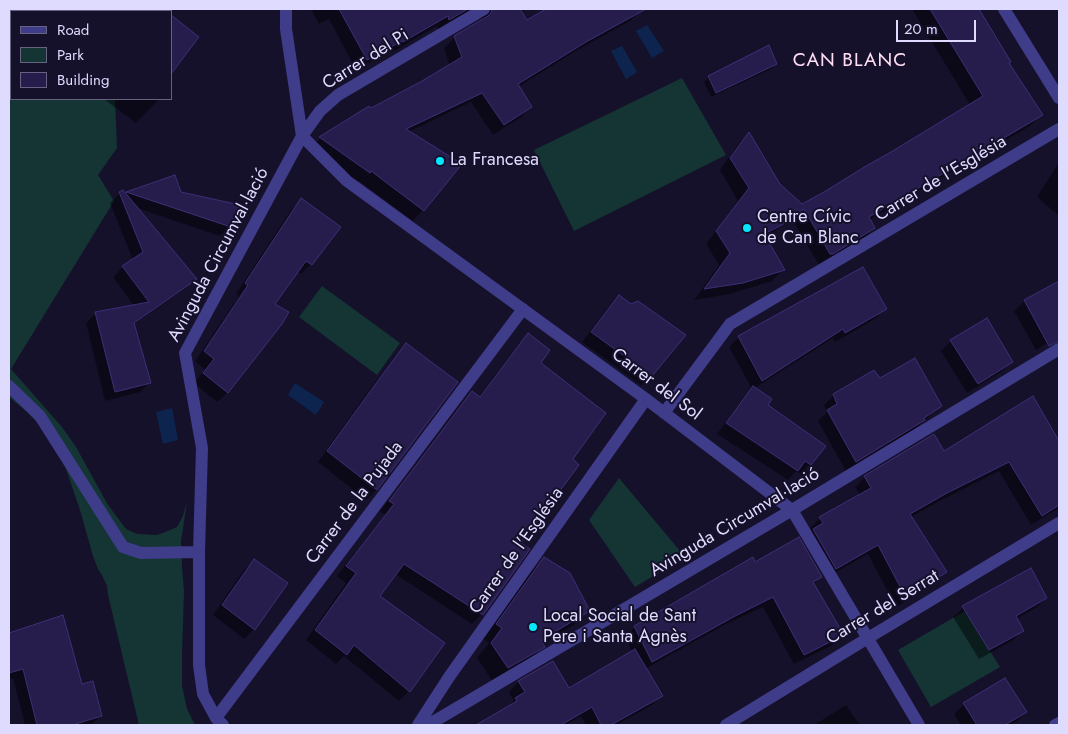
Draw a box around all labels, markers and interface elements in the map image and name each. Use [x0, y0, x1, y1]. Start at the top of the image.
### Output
legend [10, 10, 172, 100]
scale bar [898, 10, 978, 42]
text: 20 m [904, 18, 938, 40]
text: Road [57, 19, 89, 41]
street label: Carrer del Pi [319, 25, 413, 95]
text: Park [57, 44, 84, 66]
district label: CAN BLANC [792, 50, 908, 72]
text: Building [57, 69, 109, 91]
street label: Carrer de l'Església [871, 131, 1011, 227]
place label: La Francesa [450, 150, 539, 172]
marker: La Francesa [434, 155, 446, 167]
street label: Avinguda Circumval·lació [164, 164, 274, 346]
place label: Centre Cívic de Can Blanc [757, 207, 859, 250]
marker: Centre Cívic de Can Blanc [741, 222, 753, 234]
street label: Carrer del Sol [607, 344, 705, 426]
street label: Carrer de la Pujada [302, 437, 408, 569]
street label: Avinguda Circumval·lació [646, 464, 824, 582]
street label: Carrer de l'Església [465, 484, 569, 618]
street label: Carrer del Serrat [823, 566, 943, 650]
place label: Local Social de Sant Pere i Santa Agnès [543, 606, 696, 649]
marker: Local Social de Sant Pere i Santa Agnès [527, 621, 539, 633]

